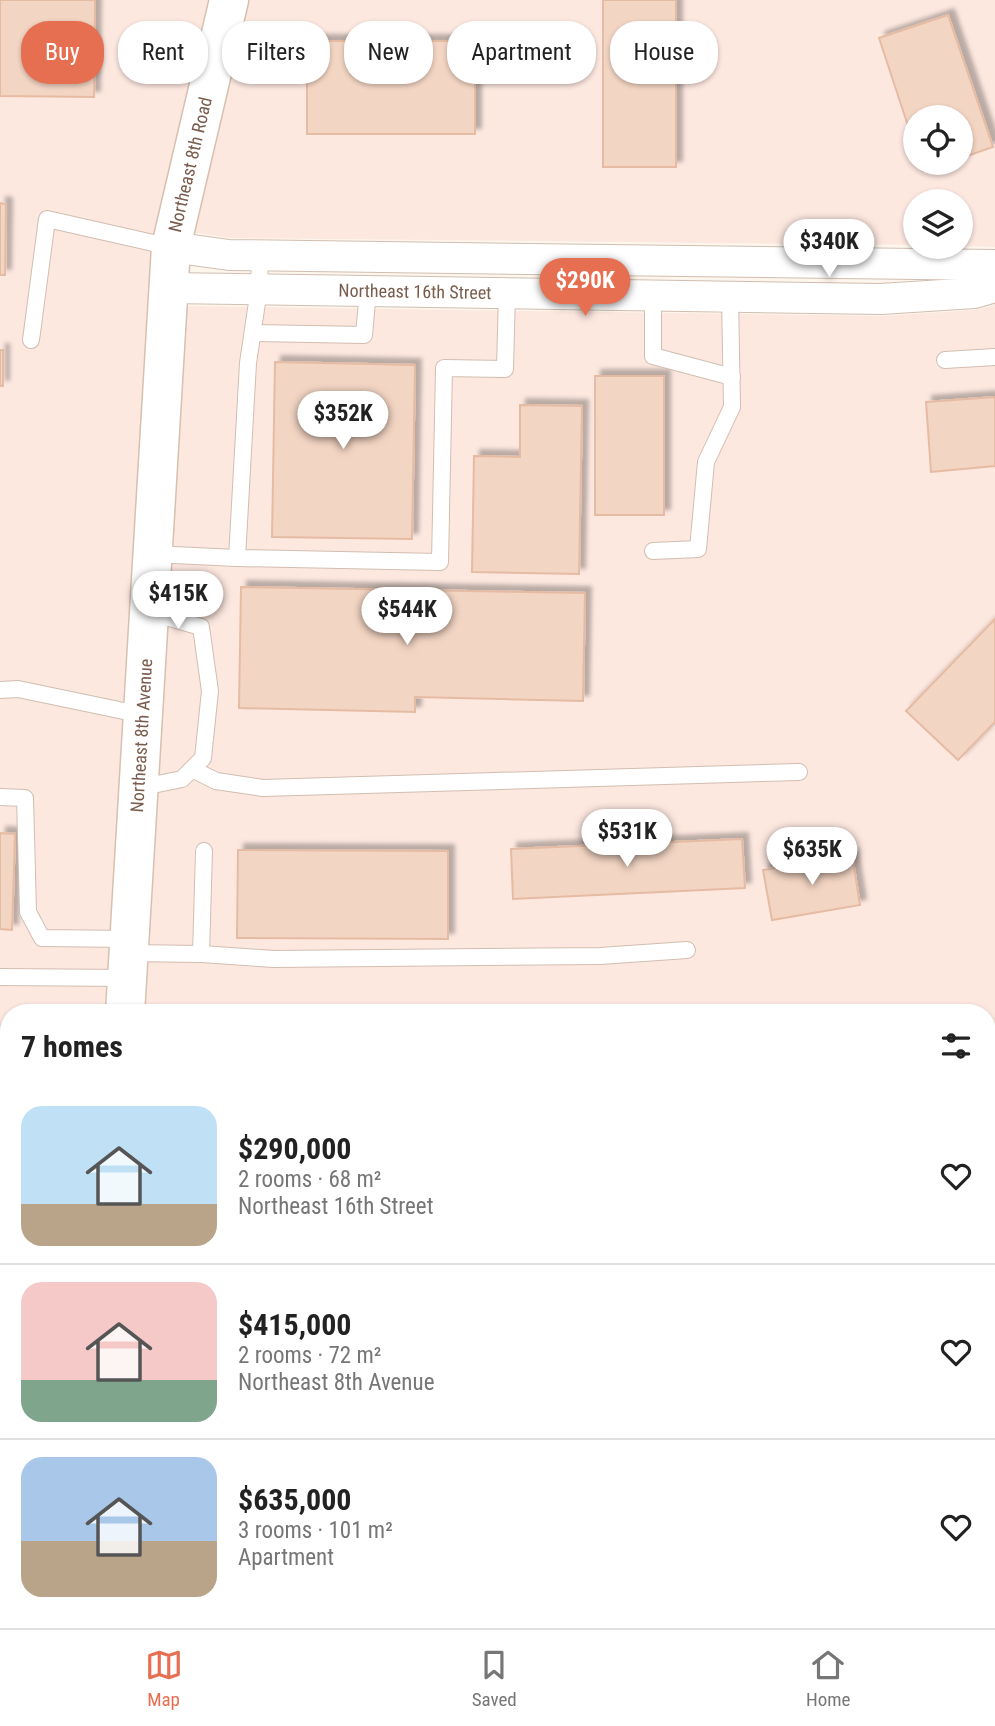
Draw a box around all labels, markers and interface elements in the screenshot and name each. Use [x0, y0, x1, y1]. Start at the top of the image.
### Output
chip: Buy [21, 21, 104, 84]
chip: Rent [118, 21, 208, 84]
chip: Filters [222, 21, 330, 84]
chip: New [344, 21, 433, 84]
chip: Apartment [447, 21, 596, 84]
chip: House [610, 21, 718, 84]
street label: Northeast 8th Road [164, 95, 216, 234]
map controls [903, 105, 973, 259]
button: locate [903, 105, 973, 175]
button: layers [903, 189, 973, 259]
pin: $340K [780, 219, 878, 279]
text: $340K [799, 228, 859, 255]
pin: $290K [536, 258, 634, 318]
text: $290K [555, 267, 615, 294]
street label: Northeast 16th Street [338, 280, 492, 303]
pin: $352K [294, 392, 392, 451]
text: $352K [313, 400, 373, 427]
pin: $415K [129, 572, 227, 631]
text: $415K [148, 580, 208, 607]
pin: $544K [358, 588, 456, 647]
text: $544K [377, 596, 437, 623]
street label: Northeast 8th Avenue [126, 658, 156, 813]
pin: $531K [578, 810, 676, 869]
text: $531K [597, 818, 657, 845]
pin: $635K [763, 828, 861, 887]
text: $635K [782, 836, 842, 863]
icon: filters [937, 1027, 975, 1065]
text: 7 homes [21, 1029, 123, 1064]
text: $290,000 [238, 1131, 351, 1166]
icon: home [77, 1134, 161, 1218]
icon: heart [937, 1157, 975, 1195]
text: 2 rooms · 68 m² [238, 1166, 381, 1193]
text: Northeast 16th Street [238, 1193, 433, 1220]
text: $415,000 [238, 1307, 351, 1342]
icon: home [77, 1310, 161, 1394]
icon: heart [937, 1333, 975, 1371]
text: 2 rooms · 72 m² [238, 1342, 381, 1369]
text: Northeast 8th Avenue [238, 1369, 434, 1396]
text: $635,000 [238, 1482, 351, 1517]
icon: home [77, 1485, 161, 1569]
icon: heart [937, 1508, 975, 1546]
text: 3 rooms · 101 m² [238, 1517, 393, 1544]
text: Apartment [238, 1544, 334, 1571]
tab: Map [145, 1646, 183, 1711]
tab: Saved [472, 1646, 517, 1711]
tab: Home [806, 1646, 850, 1711]

